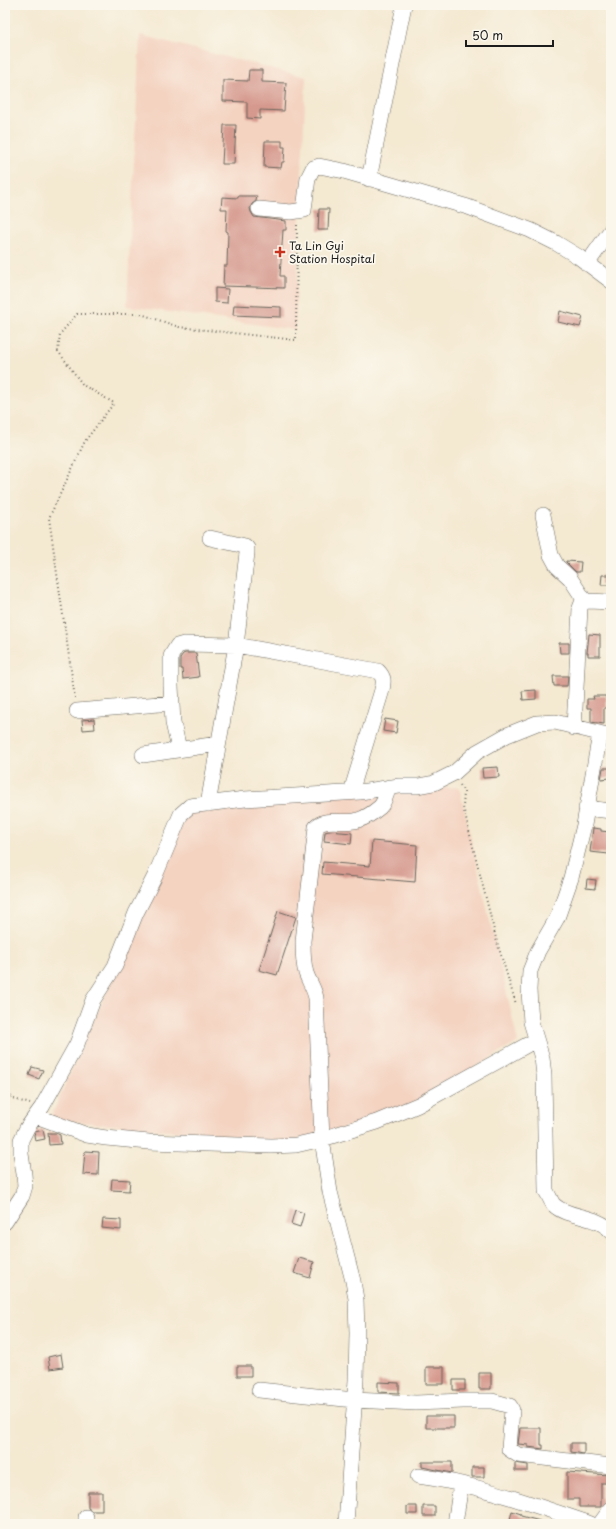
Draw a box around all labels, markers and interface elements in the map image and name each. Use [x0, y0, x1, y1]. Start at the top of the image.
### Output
scale bar [466, 22, 553, 48]
text: 50 m [472, 26, 503, 44]
place label: Ta Lin Gyi Station Hospital [289, 237, 375, 267]
marker: Ta Lin Gyi Station Hospital [274, 246, 286, 258]

